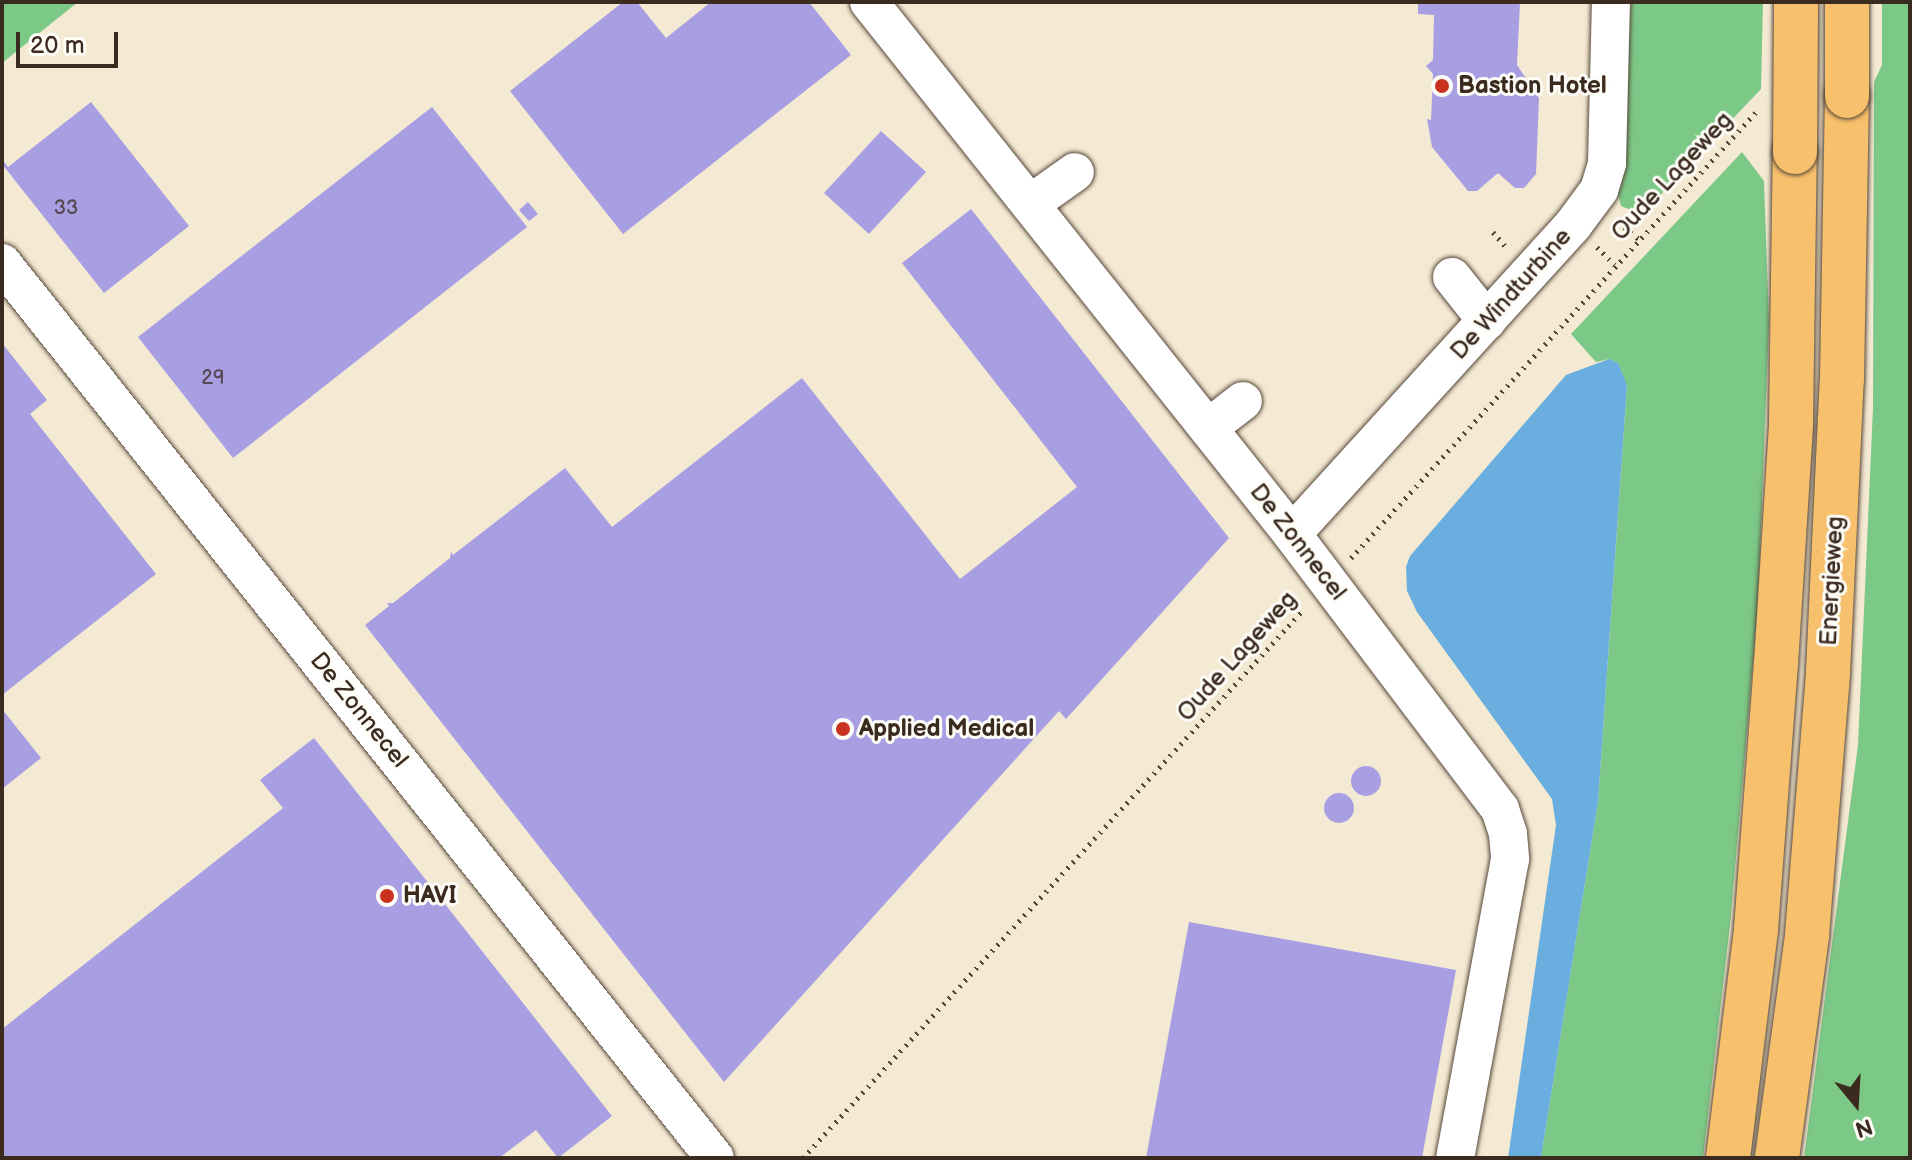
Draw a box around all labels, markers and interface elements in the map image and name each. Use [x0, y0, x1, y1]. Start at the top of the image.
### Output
scale bar [20, 16, 122, 66]
text: 20 m [30, 31, 85, 60]
place label: Bastion Hotel [1458, 72, 1607, 100]
marker: Bastion Hotel [1433, 77, 1451, 95]
street label: Oude Lageweg [1605, 106, 1739, 246]
house number: 33 [54, 196, 78, 220]
street label: De Windturbine [1444, 222, 1578, 366]
house number: 29 [201, 366, 225, 390]
street label: De Zonnecel [1244, 478, 1352, 606]
street label: Energieweg [1814, 516, 1850, 646]
street label: Oude Lageweg [1171, 585, 1303, 727]
street label: De Zonnecel [304, 647, 414, 773]
place label: Applied Medical [859, 715, 1034, 743]
marker: Applied Medical [834, 720, 852, 738]
place label: HAVI [403, 882, 457, 910]
marker: HAVI [378, 887, 396, 905]
north arrow [1816, 1064, 1896, 1144]
text: N [1852, 1112, 1876, 1143]

